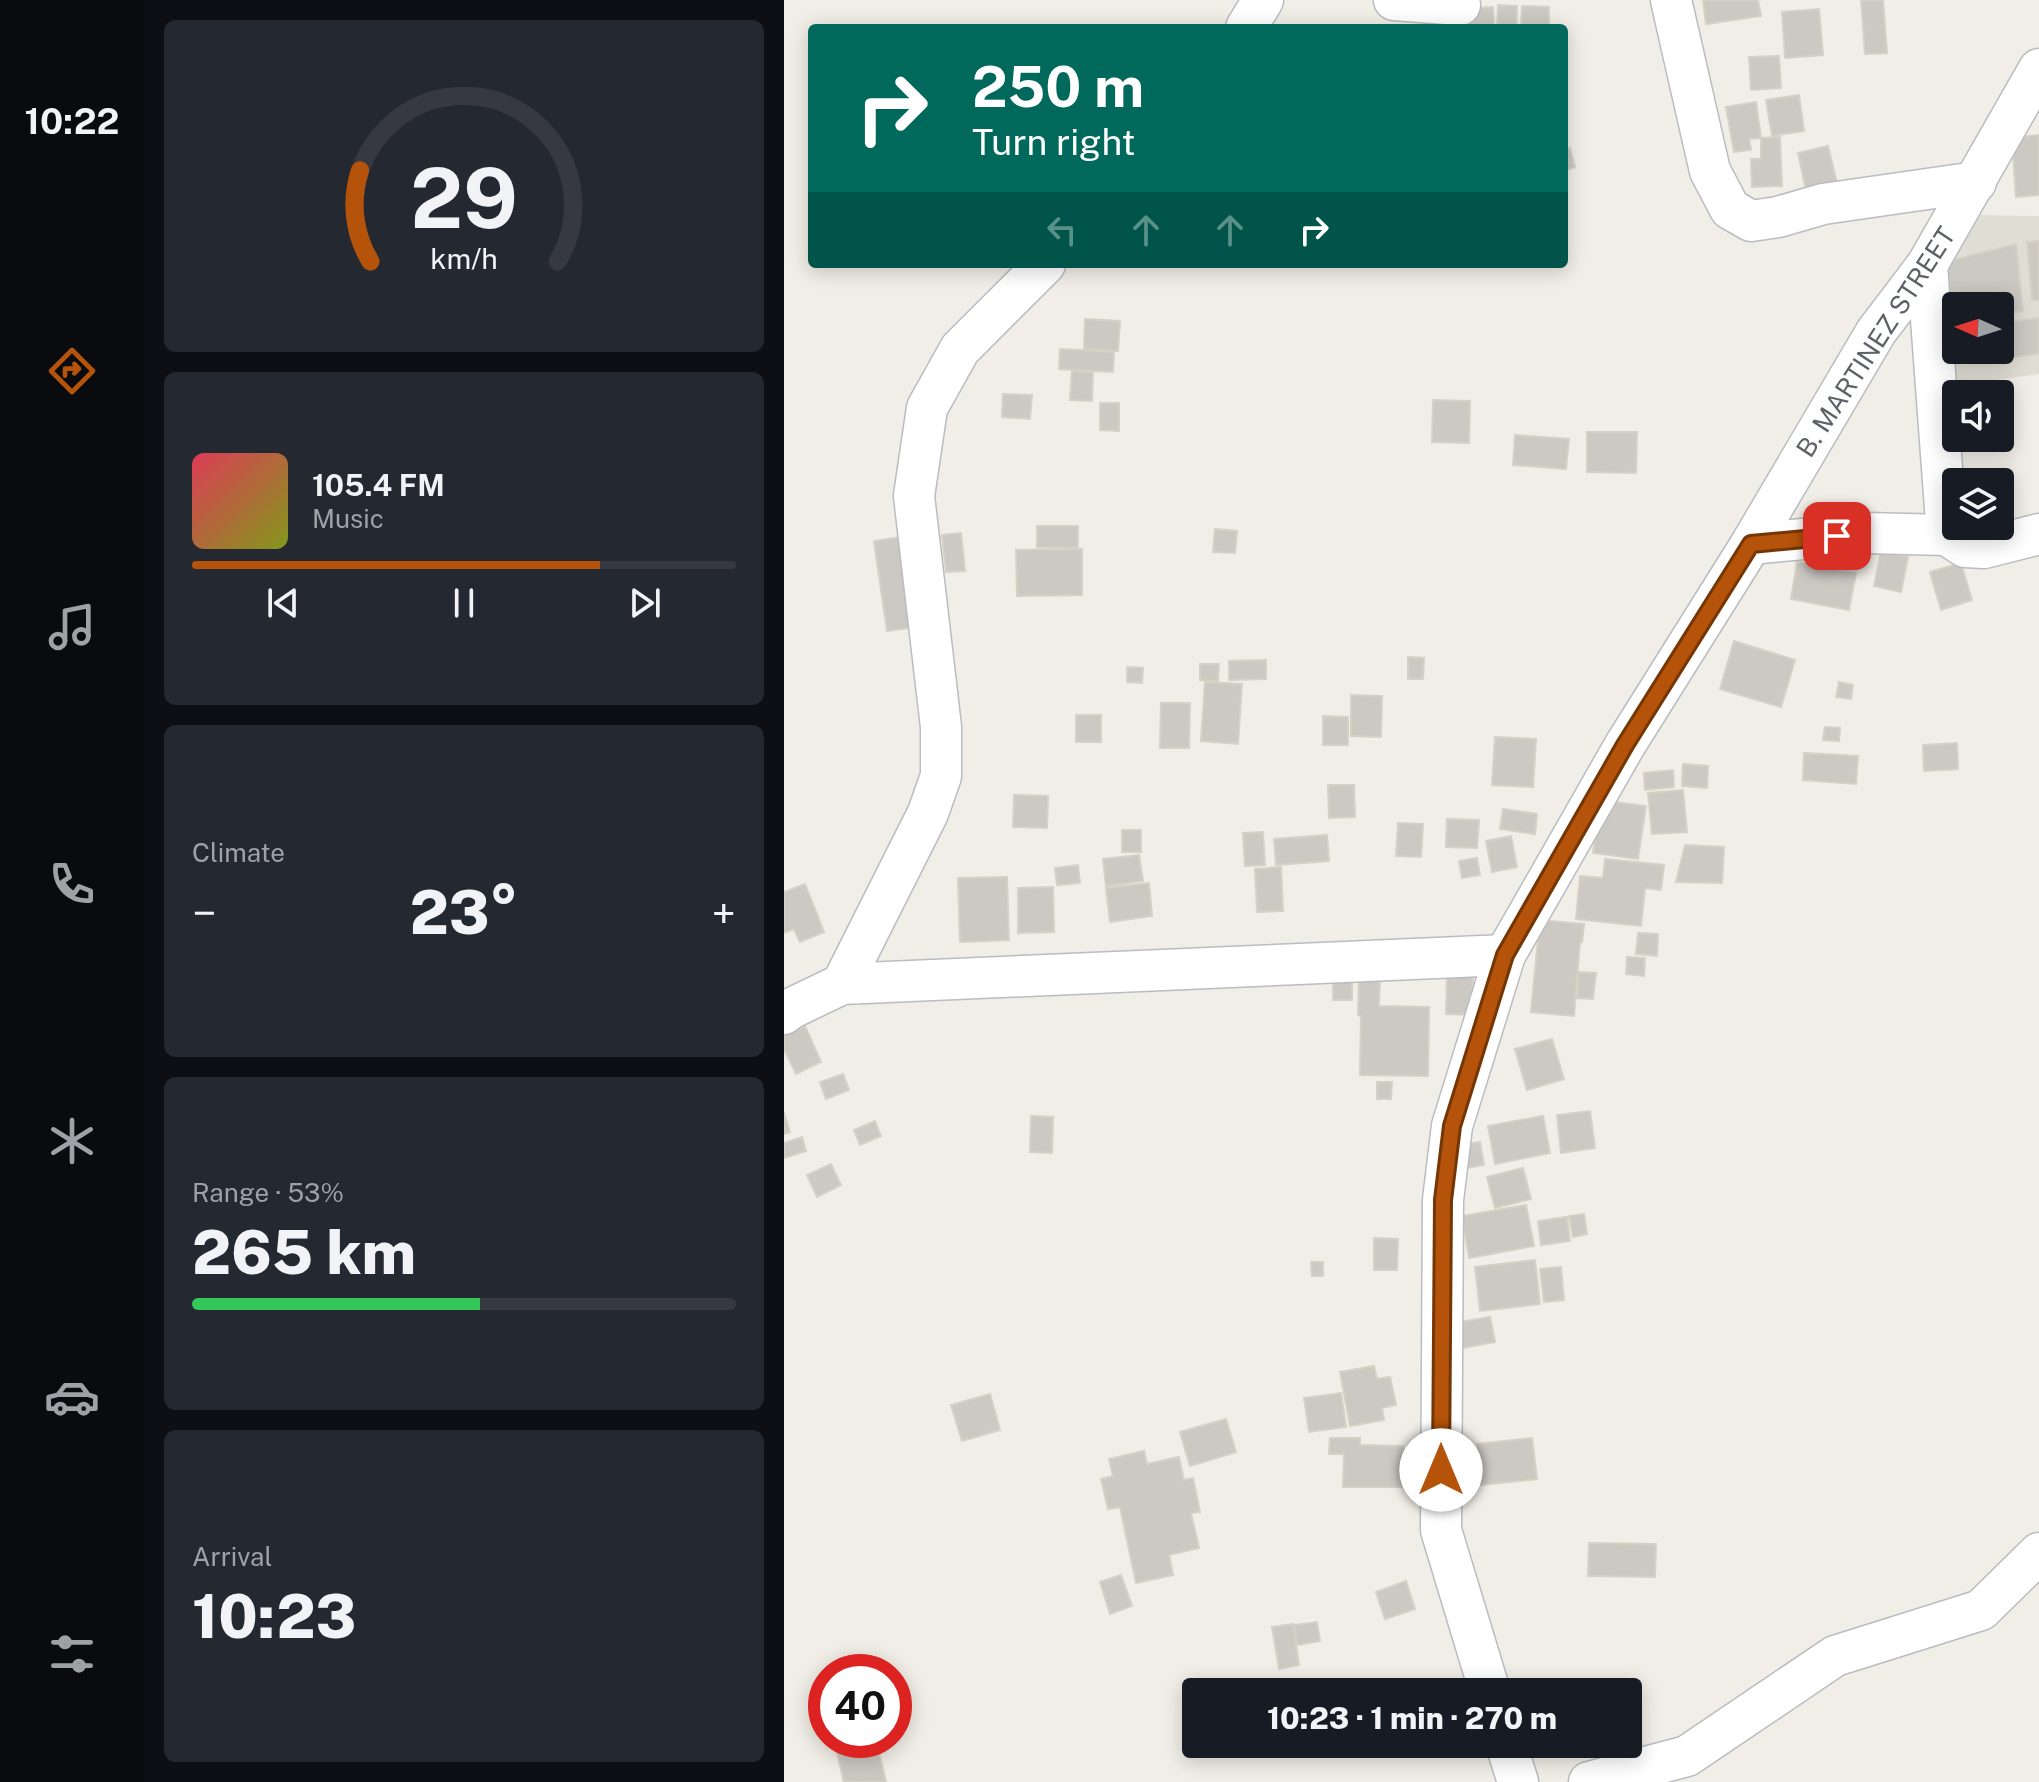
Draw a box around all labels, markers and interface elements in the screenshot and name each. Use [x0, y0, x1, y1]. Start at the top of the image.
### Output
text: 250 m [972, 54, 1144, 120]
icon: right [840, 56, 944, 160]
text: 10:22 [25, 100, 119, 142]
text: Turn right [972, 121, 1135, 163]
text: 29 [410, 149, 518, 247]
icon: left [1040, 208, 1084, 252]
icon: ahead [1124, 208, 1168, 252]
icon: ahead [1208, 208, 1252, 252]
icon: right [1292, 208, 1336, 252]
street label: B. MARTINEZ STREET [1790, 221, 1962, 463]
text: km/h [430, 242, 498, 275]
north arrow [1942, 292, 2014, 364]
map controls [1942, 292, 2014, 540]
icon: directions [44, 343, 100, 399]
button: sound [1942, 380, 2014, 452]
text: 105.4 FM [312, 467, 445, 503]
button: layers [1942, 468, 2014, 540]
pin [1803, 502, 1871, 570]
text: Music [312, 503, 384, 534]
icon: arrive [1815, 514, 1859, 558]
icon: previous [261, 581, 305, 625]
icon: pause [442, 581, 486, 625]
icon: next [623, 581, 667, 625]
icon: music [44, 599, 100, 655]
text: Climate [192, 837, 285, 868]
icon: phone [44, 856, 100, 912]
text: 23° [410, 877, 518, 948]
text: − [192, 887, 216, 939]
text: + [712, 887, 736, 939]
icon: climate [44, 1113, 100, 1169]
text: Range · 53% [192, 1177, 344, 1208]
text: 265 km [192, 1217, 416, 1288]
icon: car [44, 1369, 100, 1425]
position arrow [1399, 1428, 1483, 1512]
text: Arrival [192, 1541, 272, 1572]
text: 10:23 [192, 1581, 356, 1652]
icon: filters [44, 1626, 100, 1682]
speed limit sign: 40 [808, 1654, 912, 1758]
text: 10:23 · 1 min · 270 m [1267, 1700, 1557, 1736]

